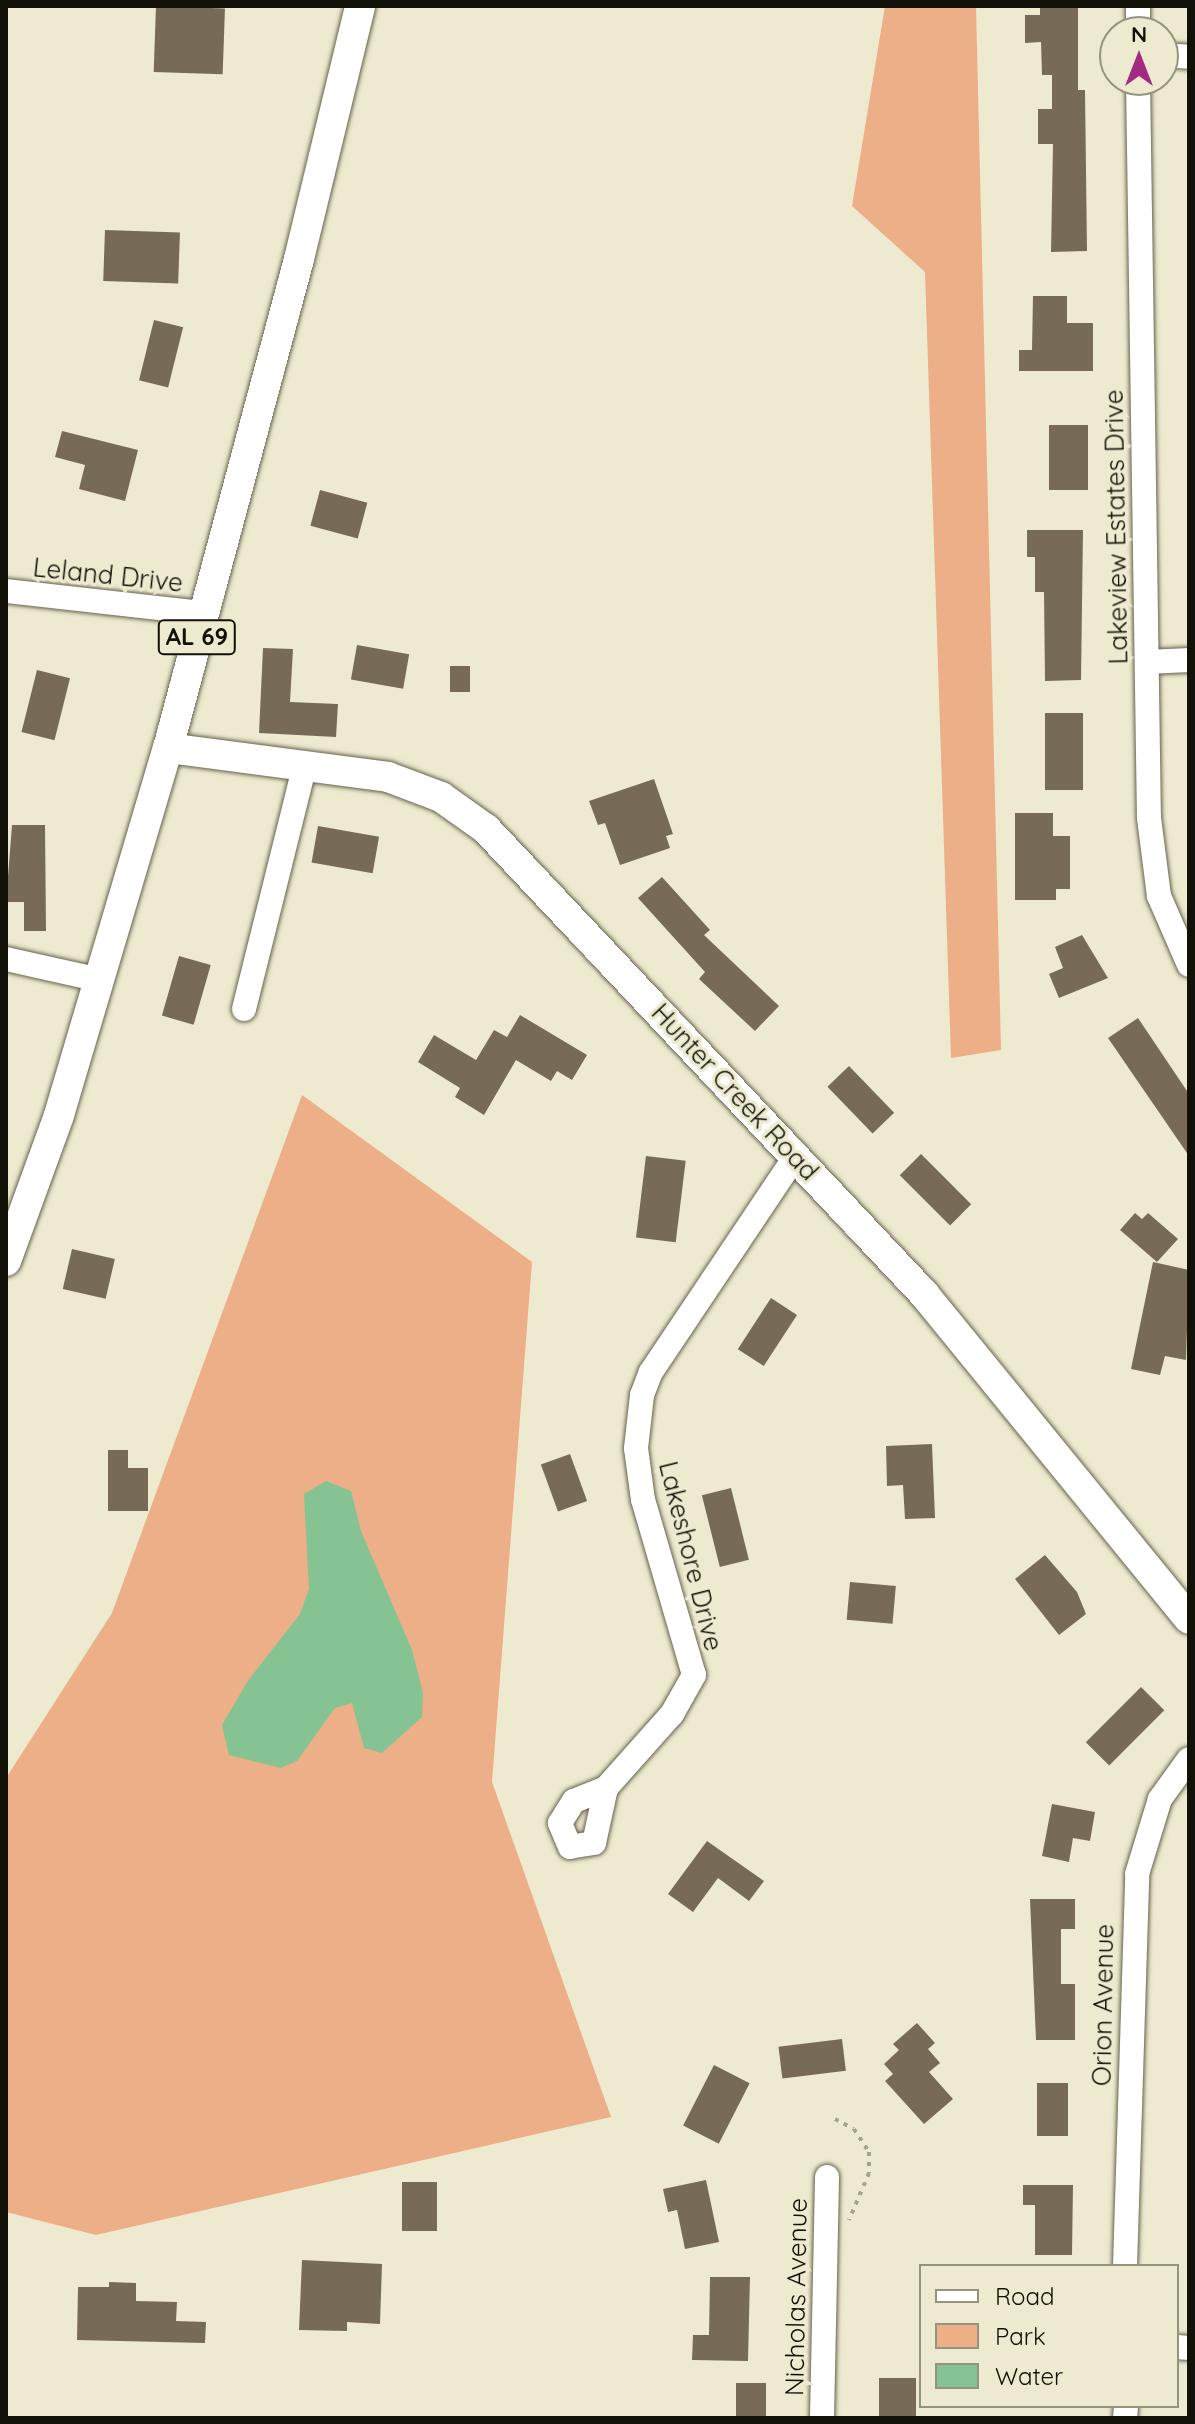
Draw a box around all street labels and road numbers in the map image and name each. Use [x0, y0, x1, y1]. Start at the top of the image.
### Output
street label: Lakeview Estates Drive [1098, 389, 1134, 665]
street label: Leland Drive [31, 552, 185, 598]
road number: AL 69 [157, 617, 237, 657]
street label: Hunter Creek Road [645, 997, 825, 1187]
street label: Lakeshore Drive [652, 1458, 730, 1654]
street label: Orion Avenue [1086, 1924, 1120, 2086]
street label: Nicholas Avenue [779, 2198, 813, 2396]

